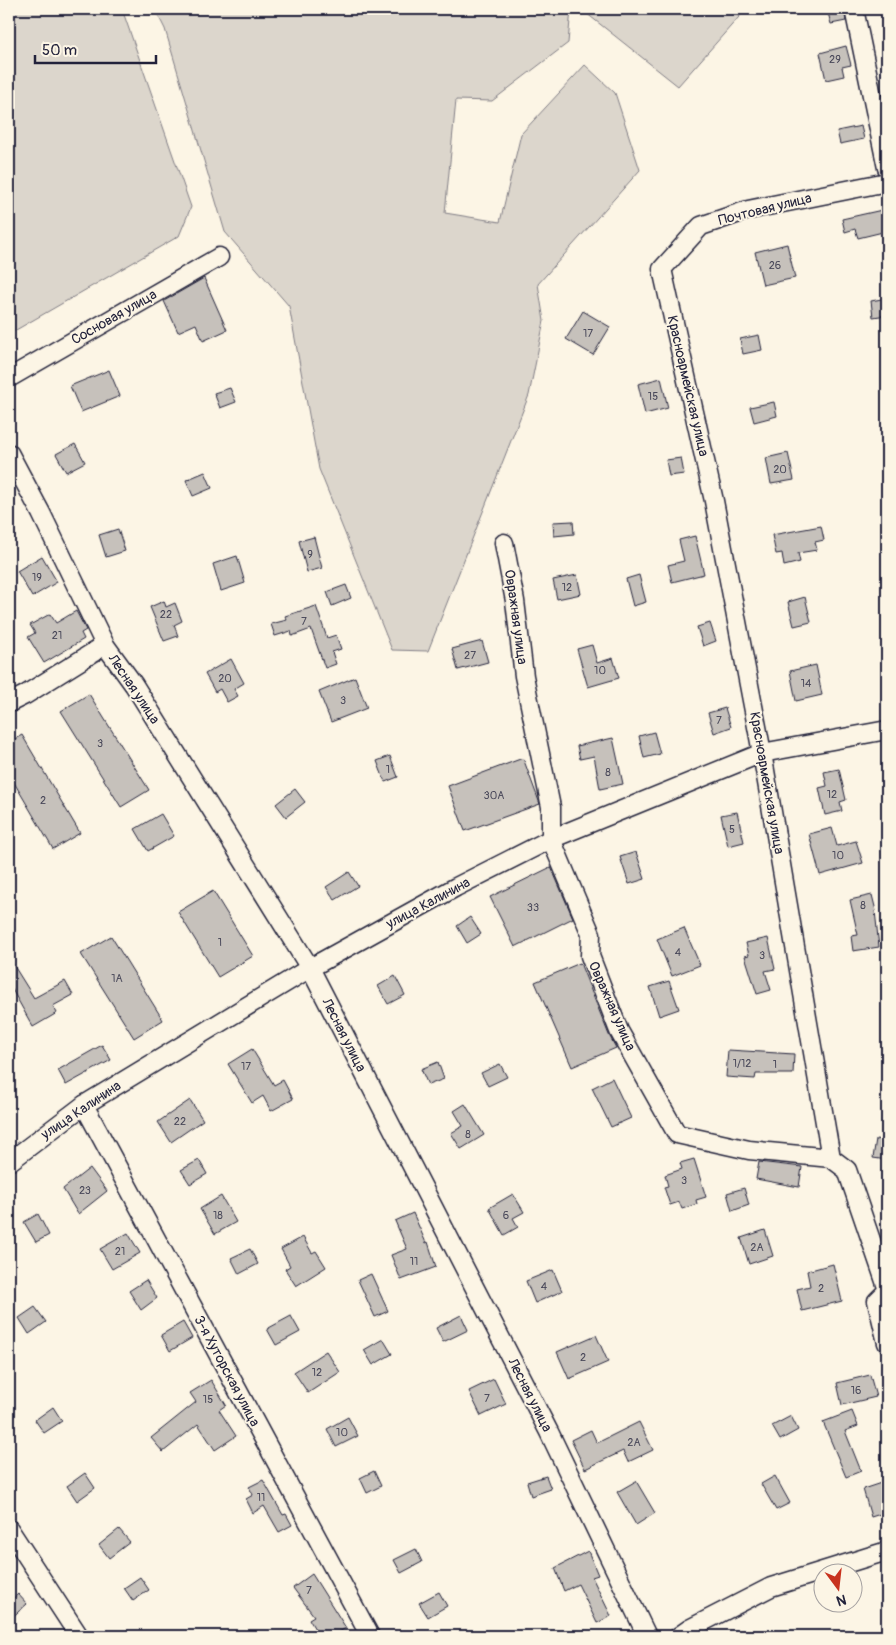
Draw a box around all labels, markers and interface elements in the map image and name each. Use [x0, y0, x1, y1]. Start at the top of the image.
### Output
scale bar [35, 32, 156, 64]
text: 50 m [42, 41, 77, 60]
house number: 29 [829, 53, 841, 66]
street label: Почтовая улица [717, 189, 813, 229]
house number: 26 [769, 259, 781, 272]
street label: Сосновая улица [68, 286, 160, 348]
street label: Красноармейская улица [664, 314, 712, 458]
house number: 17 [583, 327, 593, 340]
house number: 15 [648, 390, 658, 403]
house number: 20 [773, 463, 787, 476]
house number: 9 [307, 548, 313, 561]
street label: Овражная улица [501, 568, 531, 666]
house number: 19 [32, 571, 42, 584]
house number: 12 [562, 581, 572, 594]
house number: 22 [160, 608, 172, 621]
house number: 7 [301, 615, 307, 628]
house number: 21 [52, 629, 62, 642]
house number: 27 [464, 649, 476, 662]
street label: Лесная улица [104, 650, 164, 727]
house number: 10 [594, 664, 606, 677]
house number: 20 [218, 672, 232, 685]
house number: 14 [801, 677, 812, 690]
house number: 3 [340, 694, 346, 707]
street label: Красноармейская улица [746, 711, 788, 855]
house number: 7 [716, 714, 722, 727]
house number: 3 [97, 737, 103, 750]
house number: 1 [386, 763, 390, 776]
house number: 8 [605, 766, 611, 779]
house number: 12 [827, 788, 837, 801]
house number: 30А [484, 789, 504, 802]
house number: 2 [40, 794, 46, 807]
house number: 5 [729, 823, 735, 836]
house number: 10 [832, 849, 844, 862]
street label: улица Калинина [382, 874, 473, 933]
house number: 8 [860, 899, 866, 912]
house number: 33 [527, 901, 539, 914]
house number: 1 [218, 936, 222, 949]
house number: 4 [675, 946, 682, 959]
house number: 3 [759, 949, 765, 962]
street label: Овражная улица [585, 959, 639, 1053]
house number: 1А [111, 972, 123, 985]
street label: Лесная улица [318, 994, 370, 1075]
house number: 1/12 [733, 1057, 751, 1070]
house number: 1 [773, 1058, 777, 1071]
house number: 17 [241, 1060, 251, 1073]
street label: улица Калинина [37, 1077, 124, 1144]
house number: 22 [174, 1115, 186, 1128]
house number: 8 [465, 1128, 471, 1141]
house number: 3 [681, 1174, 687, 1187]
house number: 23 [79, 1184, 91, 1197]
house number: 18 [213, 1209, 223, 1222]
house number: 6 [503, 1209, 509, 1222]
house number: 2А [750, 1241, 764, 1254]
house number: 21 [115, 1245, 125, 1258]
house number: 11 [410, 1255, 418, 1268]
house number: 4 [541, 1280, 548, 1293]
house number: 2 [818, 1282, 824, 1295]
street label: 3-я Хуторская улица [191, 1313, 263, 1429]
house number: 2 [580, 1351, 586, 1364]
street label: Лесная улица [504, 1354, 556, 1435]
house number: 12 [312, 1366, 322, 1379]
house number: 16 [851, 1384, 861, 1397]
house number: 7 [484, 1392, 490, 1405]
house number: 15 [203, 1393, 213, 1406]
house number: 10 [336, 1426, 348, 1439]
house number: 2А [627, 1436, 641, 1449]
house number: 11 [257, 1491, 265, 1504]
north arrow [814, 1562, 864, 1612]
house number: 7 [306, 1584, 312, 1597]
text: N [834, 1591, 848, 1610]

